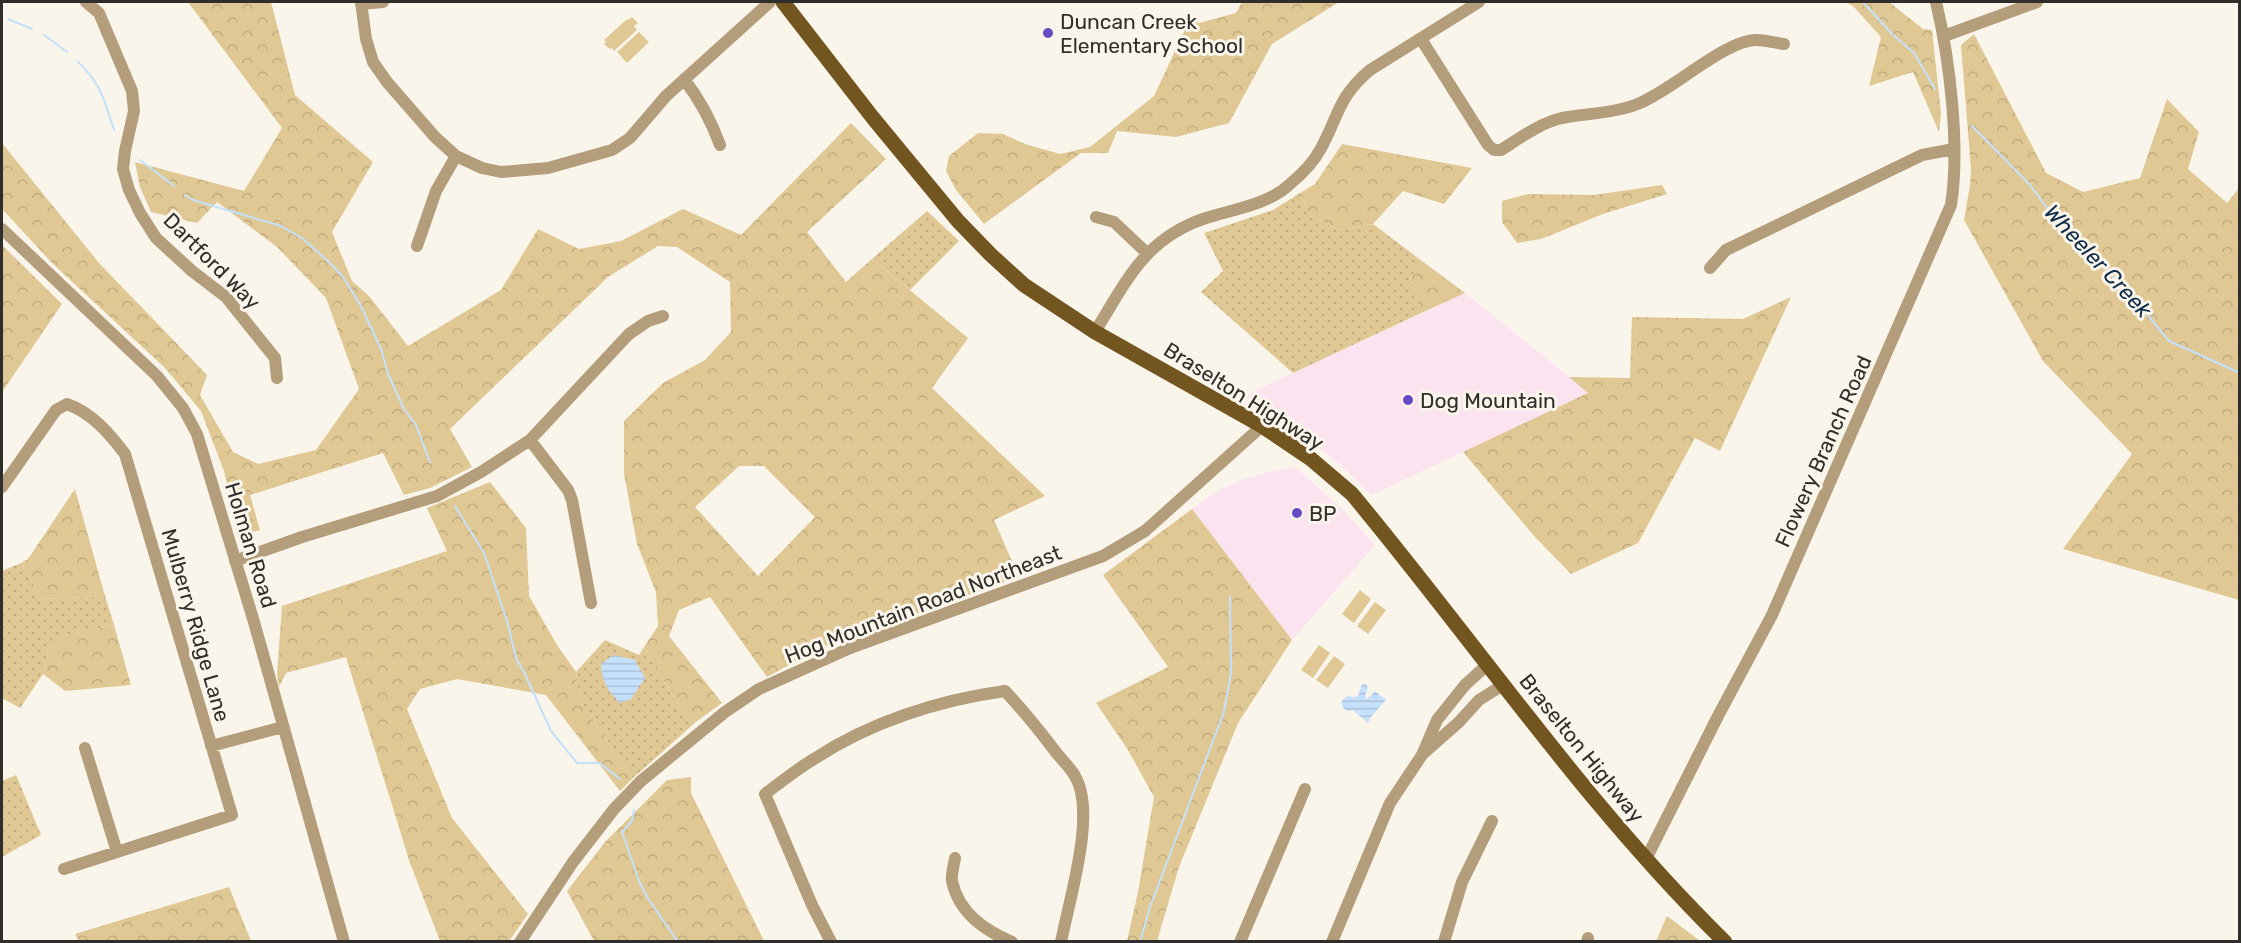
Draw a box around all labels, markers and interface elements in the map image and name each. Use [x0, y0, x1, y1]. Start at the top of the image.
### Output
place label: Duncan Creek Elementary School [1060, 9, 1243, 58]
marker: Duncan Creek Elementary School [1041, 26, 1055, 40]
water label: Wheeler Creek [2039, 199, 2158, 324]
street label: Dartford Way [158, 207, 266, 315]
street label: Braselton Highway [1159, 337, 1329, 456]
street label: Flowery Branch Road [1769, 351, 1877, 551]
place label: Dog Mountain [1420, 388, 1556, 413]
marker: Dog Mountain [1401, 393, 1415, 407]
street label: Holman Road [220, 479, 282, 611]
place label: BP [1309, 501, 1337, 526]
marker: BP [1290, 506, 1304, 520]
street label: Mulberry Ridge Lane [156, 526, 236, 724]
street label: Hog Mountain Road Northeast [781, 540, 1065, 668]
street label: Braselton Highway [1514, 669, 1650, 828]

